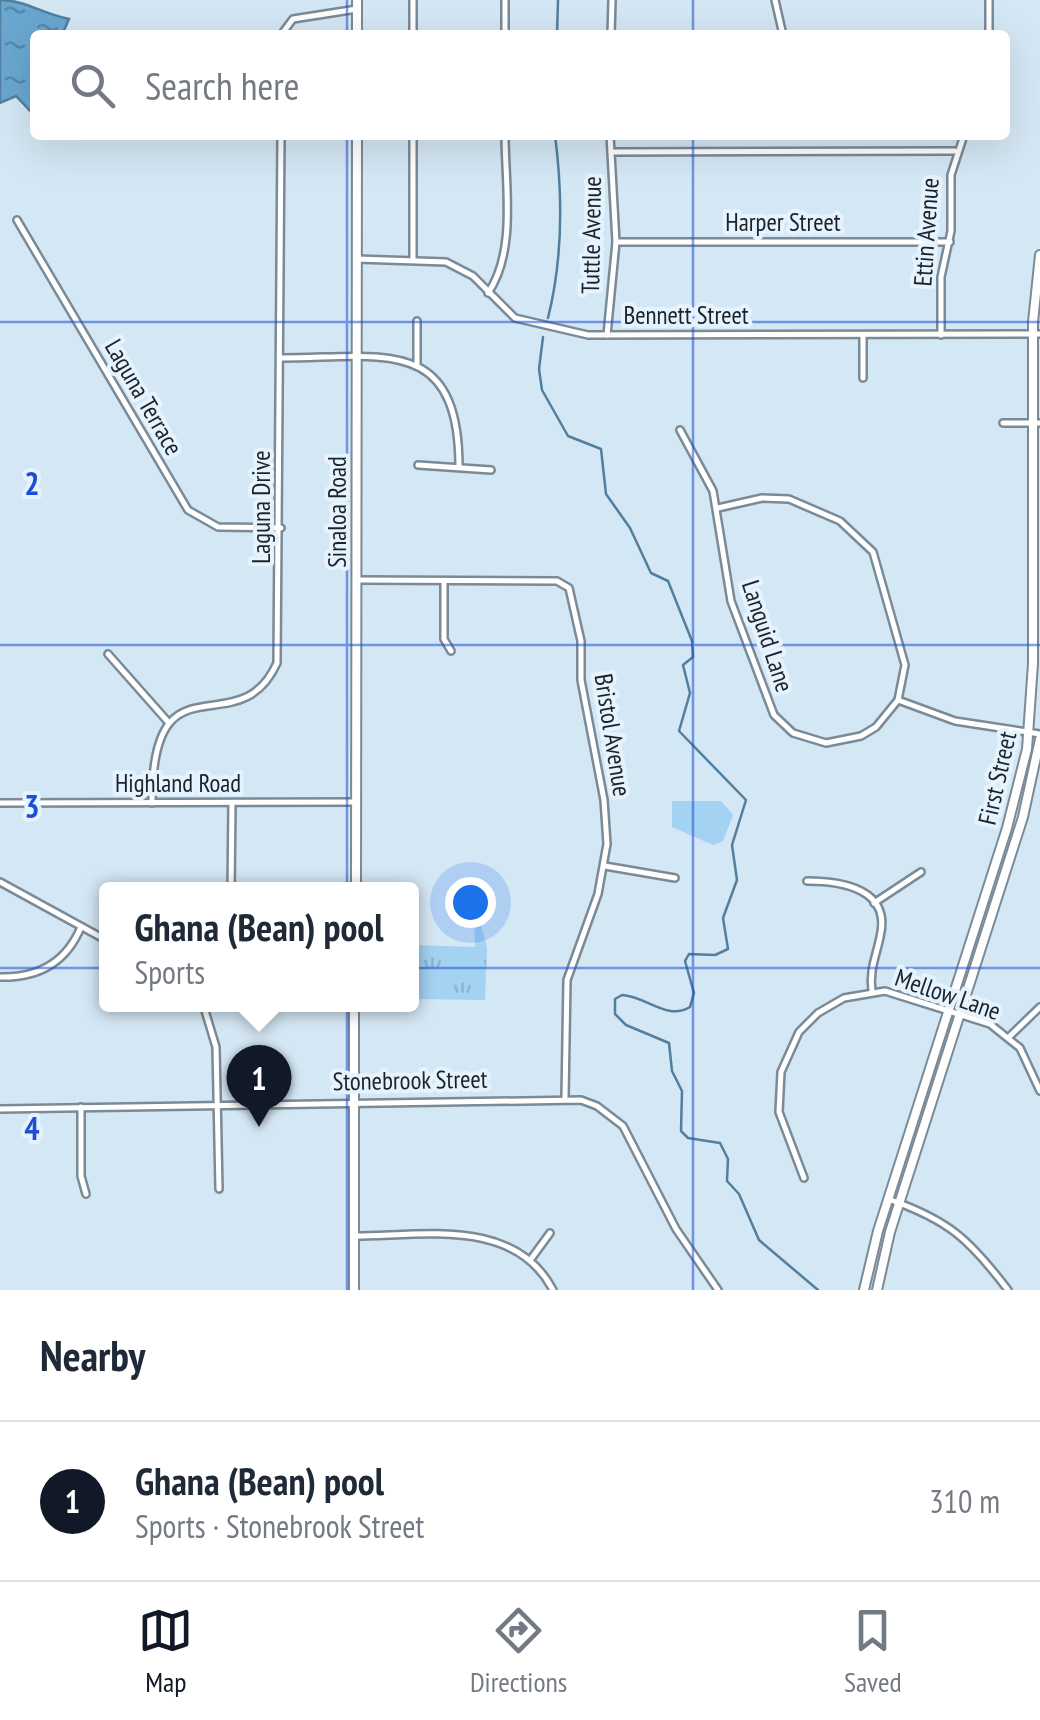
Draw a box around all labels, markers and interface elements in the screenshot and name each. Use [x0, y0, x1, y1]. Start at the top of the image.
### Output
search box [30, 30, 1010, 140]
icon: search [65, 58, 120, 113]
text: Search here [145, 61, 299, 110]
street label: Tuttle Avenue [574, 176, 608, 294]
street label: Ettin Avenue [906, 177, 946, 287]
street label: Harper Street [725, 206, 841, 238]
street label: Bennett Street [623, 299, 749, 331]
street label: Laguna Terrace [98, 333, 190, 461]
street label: Laguna Drive [245, 450, 277, 564]
street label: Sinaloa Road [321, 456, 353, 568]
text: 2 [24, 462, 40, 504]
street label: Languid Lane [735, 576, 801, 696]
street label: Bristol Avenue [588, 671, 638, 799]
street label: First Street [971, 728, 1023, 828]
street label: Highland Road [115, 767, 241, 799]
text: 3 [24, 785, 40, 827]
your location [445, 877, 496, 928]
popup [99, 882, 419, 1012]
text: Ghana (Bean) pool [135, 902, 383, 951]
text: Sports [135, 951, 205, 993]
street label: Mellow Lane [891, 961, 1005, 1027]
pin: 1 [226, 1044, 292, 1127]
street label: Stonebrook Street [332, 1063, 488, 1097]
text: 4 [24, 1107, 40, 1149]
text: Nearby [40, 1328, 145, 1383]
text: Ghana (Bean) pool [135, 1456, 384, 1505]
text: 1 [65, 1480, 80, 1522]
text: 310 m [929, 1480, 1000, 1522]
text: Sports · Stonebrook Street [135, 1505, 424, 1547]
tab: Map [138, 1603, 193, 1700]
tab: Directions [470, 1603, 567, 1700]
tab: Saved [844, 1603, 902, 1700]

